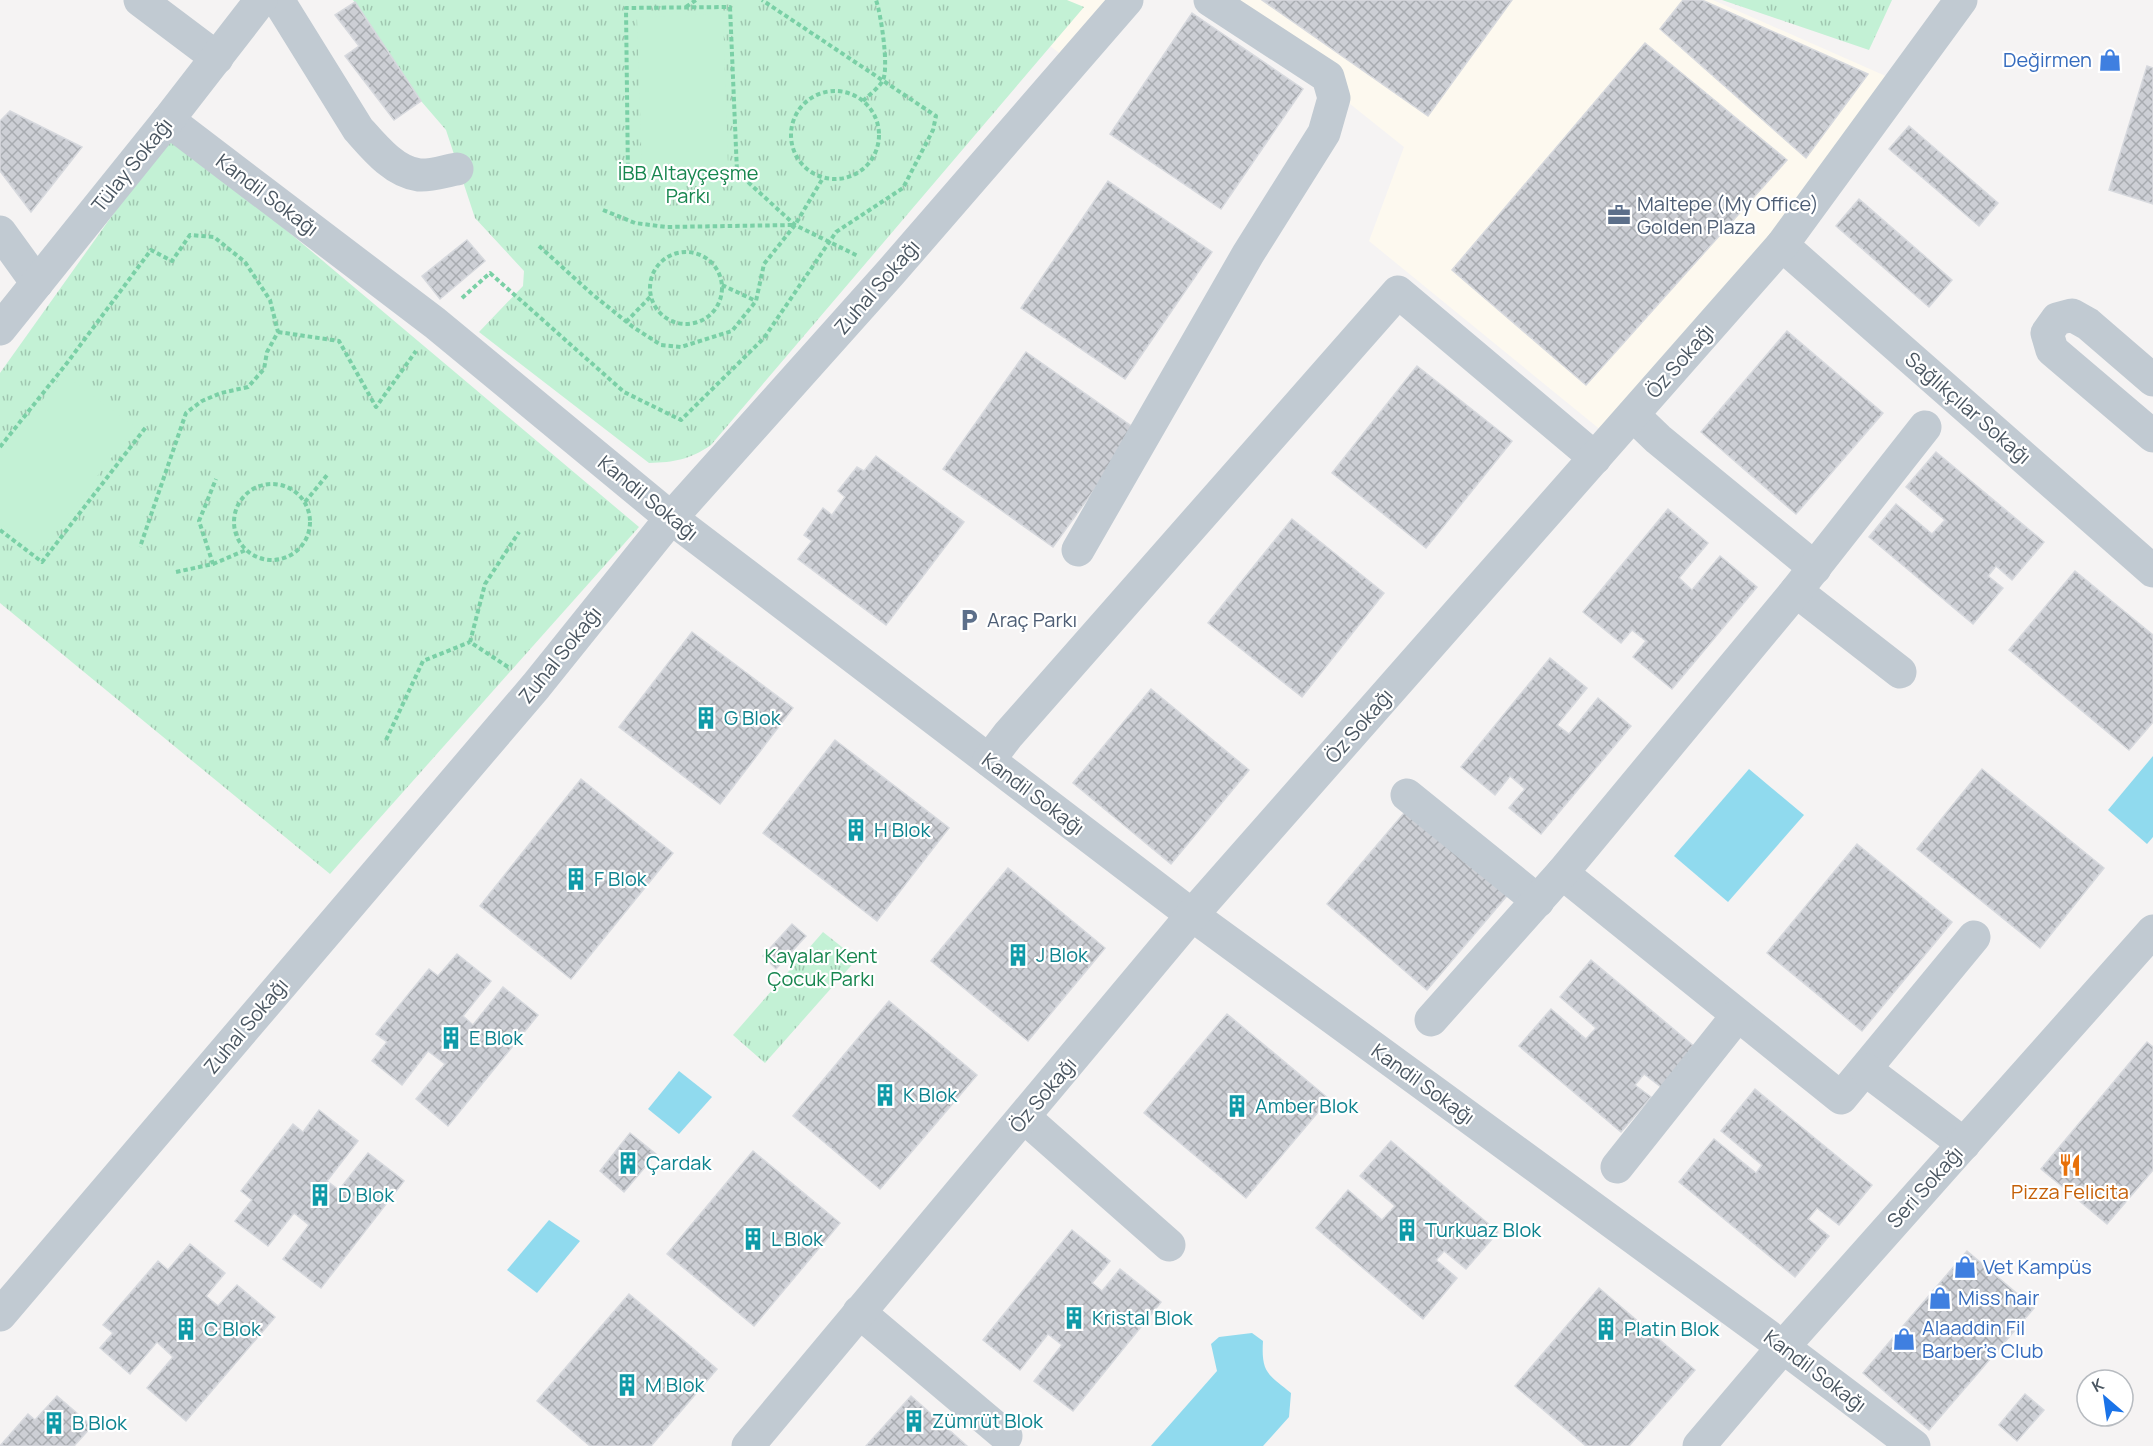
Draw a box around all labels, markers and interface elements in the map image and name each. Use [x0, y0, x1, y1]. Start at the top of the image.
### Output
place label: Değirmen [2003, 46, 2092, 73]
shop icon: Değirmen [2097, 47, 2123, 73]
street label: Tülay Sokağı [85, 112, 178, 218]
street label: Kandil Sokağı [211, 147, 324, 242]
park label: İBB Altayçeşme Parkı [618, 159, 758, 209]
place label: Maltepe (My Office) Golden Plaza [1637, 190, 1819, 240]
office icon: Maltepe (My Office) Golden Plaza [1606, 202, 1632, 228]
street label: Zuhal Sokağı [828, 233, 925, 340]
street label: Öz Sokağı [1640, 318, 1720, 404]
street label: Sağlıkçılar Sokağı [1900, 345, 2037, 470]
street label: Kandil Sokağı [593, 449, 704, 546]
street label: Zuhal Sokağı [512, 601, 607, 709]
place label: Araç Parkı [987, 606, 1077, 633]
parking icon: Araç Parkı [956, 607, 982, 633]
street label: Öz Sokağı [1319, 683, 1399, 769]
place label: G Blok [724, 704, 782, 731]
building icon: G Blok [693, 705, 719, 731]
street label: Kandil Sokağı [977, 746, 1090, 841]
place label: H Blok [874, 816, 931, 843]
building icon: H Blok [843, 817, 869, 843]
place label: F Blok [594, 865, 648, 892]
building icon: F Blok [563, 866, 589, 892]
place label: J Blok [1036, 941, 1089, 968]
park label: Kayalar Kent Çocuk Parkı [765, 942, 877, 992]
building icon: J Blok [1005, 942, 1031, 968]
street label: Zuhal Sokağı [198, 972, 294, 1079]
place label: E Blok [469, 1024, 524, 1051]
building icon: E Blok [438, 1025, 464, 1051]
street label: Kandil Sokağı [1366, 1037, 1480, 1130]
street label: Öz Sokağı [1003, 1051, 1082, 1138]
place label: K Blok [903, 1081, 958, 1108]
building icon: K Blok [872, 1082, 898, 1108]
place label: Amber Blok [1255, 1092, 1359, 1119]
building icon: Amber Blok [1224, 1093, 1250, 1119]
street label: Seri Sokağı [1881, 1140, 1969, 1233]
place label: Çardak [646, 1149, 712, 1176]
building icon: Çardak [615, 1150, 641, 1176]
restaurant icon: Pizza Felicita [2057, 1152, 2083, 1178]
place label: Pizza Felicita [2011, 1178, 2129, 1205]
place label: D Blok [338, 1181, 395, 1208]
building icon: D Blok [307, 1182, 333, 1208]
place label: Turkuaz Blok [1425, 1216, 1542, 1243]
building icon: Turkuaz Blok [1394, 1217, 1420, 1243]
place label: L Blok [771, 1225, 824, 1252]
building icon: L Blok [740, 1226, 766, 1252]
place label: Vet Kampüs [1983, 1253, 2092, 1280]
shop icon: Vet Kampüs [1952, 1254, 1978, 1280]
place label: Miss hair [1958, 1284, 2039, 1311]
shop icon: Miss hair [1927, 1285, 1953, 1311]
place label: Kristal Blok [1092, 1304, 1194, 1331]
building icon: Kristal Blok [1061, 1305, 1087, 1331]
place label: Alaaddin Fil Barber's Club [1922, 1314, 2044, 1364]
place label: C Blok [204, 1315, 262, 1342]
place label: Platin Blok [1624, 1315, 1720, 1342]
building icon: C Blok [173, 1316, 199, 1342]
building icon: Platin Blok [1593, 1316, 1619, 1342]
street label: Kandil Sokağı [1759, 1323, 1872, 1418]
shop icon: Alaaddin Fil Barber's Club [1891, 1326, 1917, 1352]
north arrow [2075, 1368, 2135, 1428]
place label: M Blok [645, 1371, 706, 1398]
building icon: M Blok [614, 1372, 640, 1398]
text: K [2088, 1372, 2108, 1397]
place label: Zümrüt Blok [932, 1407, 1044, 1434]
building icon: Zümrüt Blok [901, 1408, 927, 1434]
place label: B Blok [72, 1409, 128, 1436]
building icon: B Blok [41, 1410, 67, 1436]

